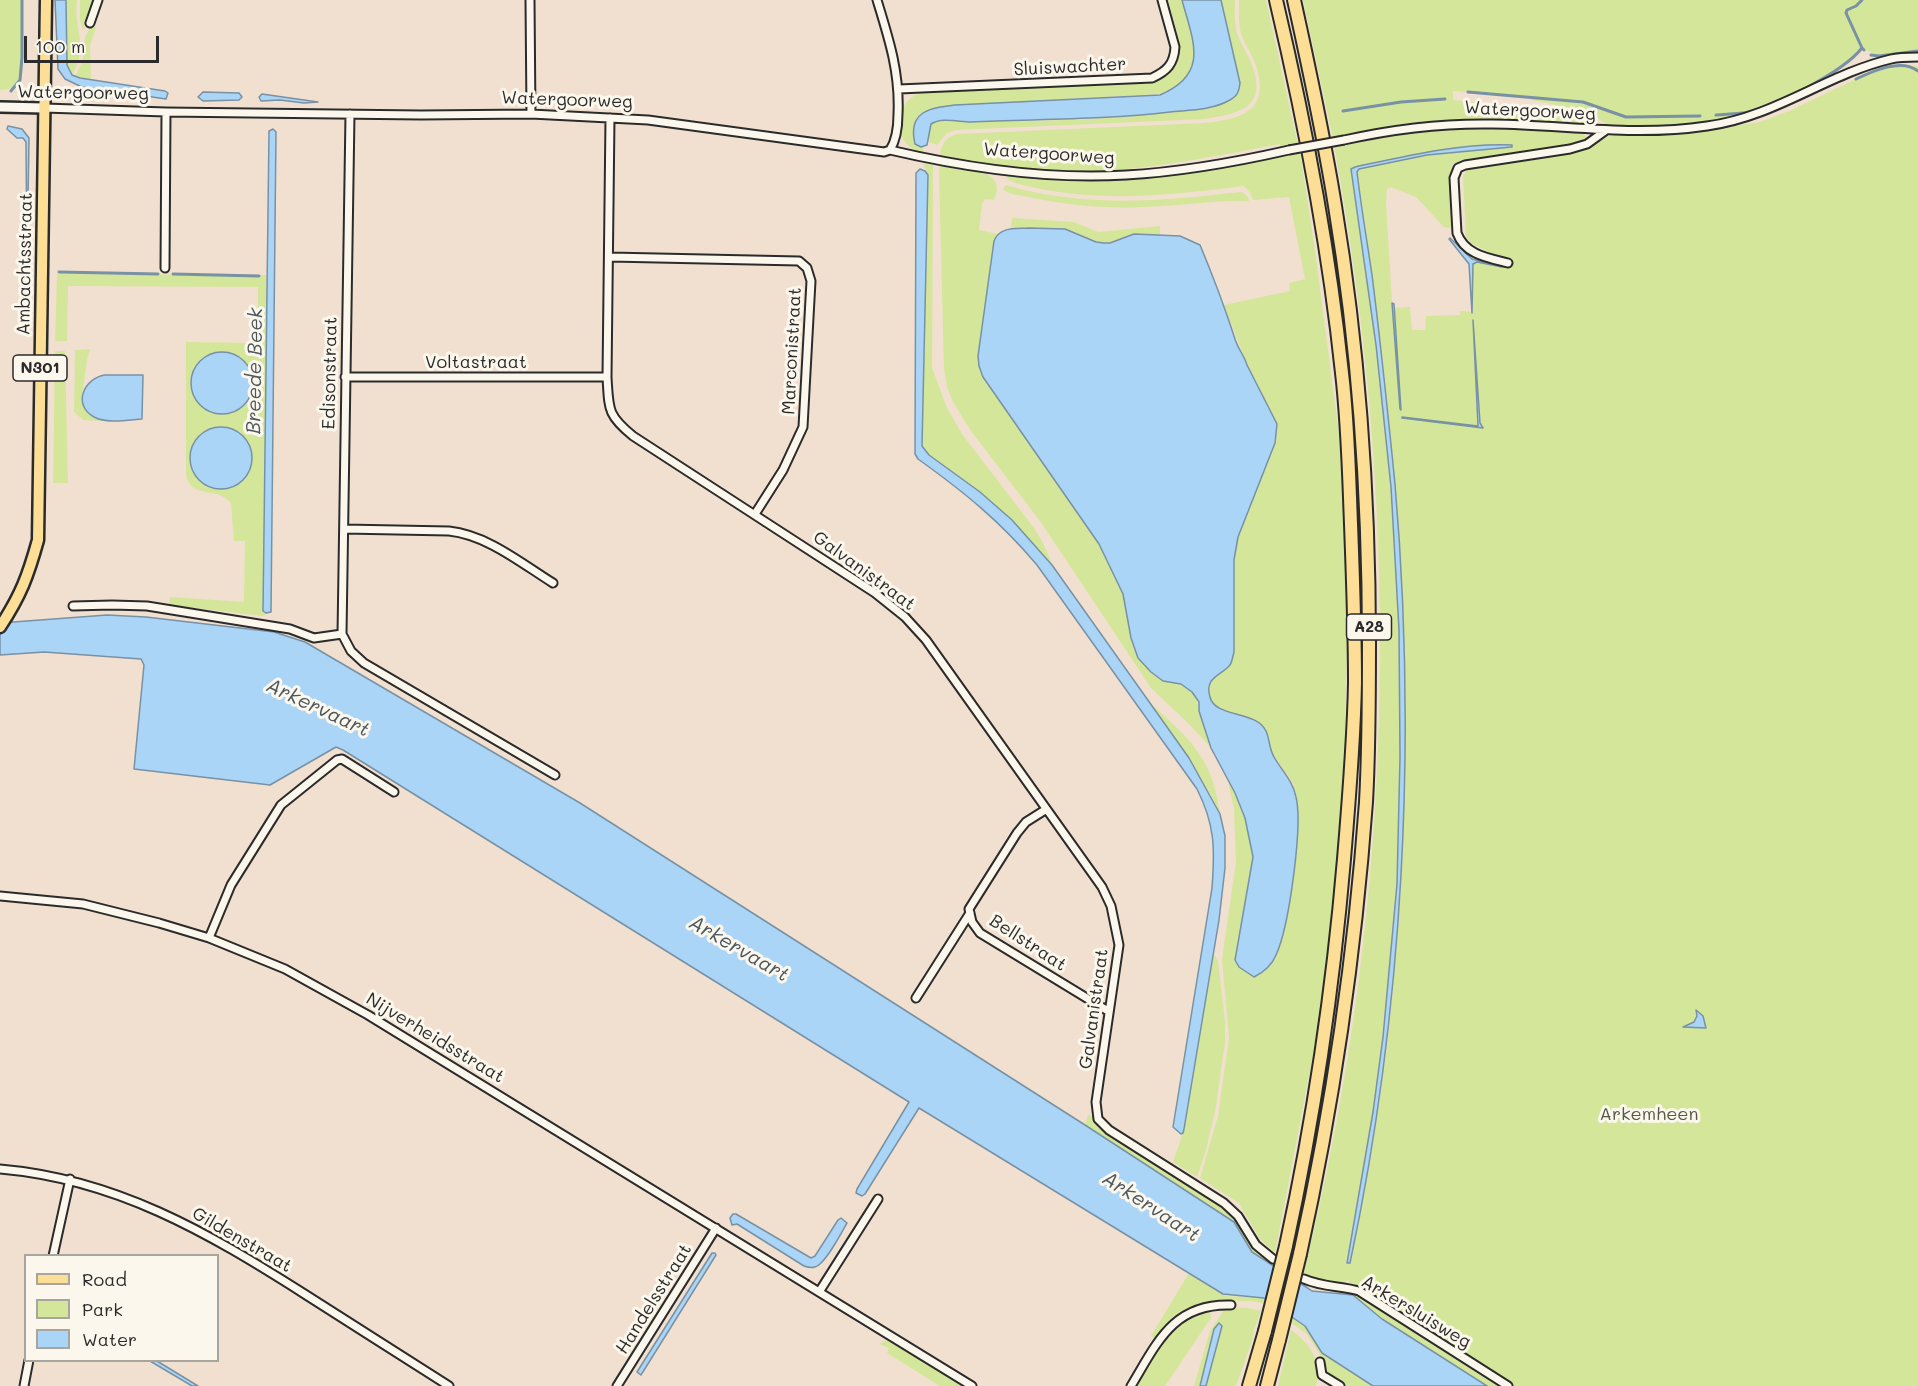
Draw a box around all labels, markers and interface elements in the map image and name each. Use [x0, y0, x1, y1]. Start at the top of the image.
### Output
scale bar [27, 24, 162, 62]
text: 100 m [35, 34, 85, 58]
street label: Sluiswachter [1013, 53, 1127, 81]
street label: Watergoorweg [17, 81, 149, 105]
street label: Watergoorweg [501, 87, 633, 113]
street label: Watergoorweg [1464, 97, 1596, 125]
street label: Watergoorweg [983, 139, 1115, 169]
street label: Ambachtsstraat [13, 192, 37, 336]
street label: Marconistraat [778, 287, 806, 415]
water label: Breede Beek [242, 308, 268, 434]
street label: Edisonstraat [318, 316, 342, 430]
street label: Voltastraat [425, 351, 527, 373]
road number: N301 [13, 355, 67, 381]
street label: Galvanistraat [809, 527, 919, 615]
road number: A28 [1346, 614, 1392, 640]
water label: Arkervaart [263, 674, 373, 742]
street label: Bellstraat [985, 910, 1071, 976]
water label: Arkervaart [685, 911, 793, 987]
street label: Galvanistraat [1075, 947, 1113, 1071]
street label: Nijverheidsstraat [362, 988, 508, 1088]
park label: Arkemheen [1600, 1103, 1698, 1125]
water label: Arkervaart [1098, 1167, 1204, 1247]
street label: Gildenstraat [188, 1203, 296, 1277]
street label: Handelsstraat [611, 1240, 697, 1358]
legend [24, 1254, 219, 1362]
text: Road [82, 1267, 127, 1291]
street label: Arkersluisweg [1357, 1271, 1475, 1353]
text: Park [82, 1297, 123, 1321]
text: Water [82, 1327, 137, 1351]

